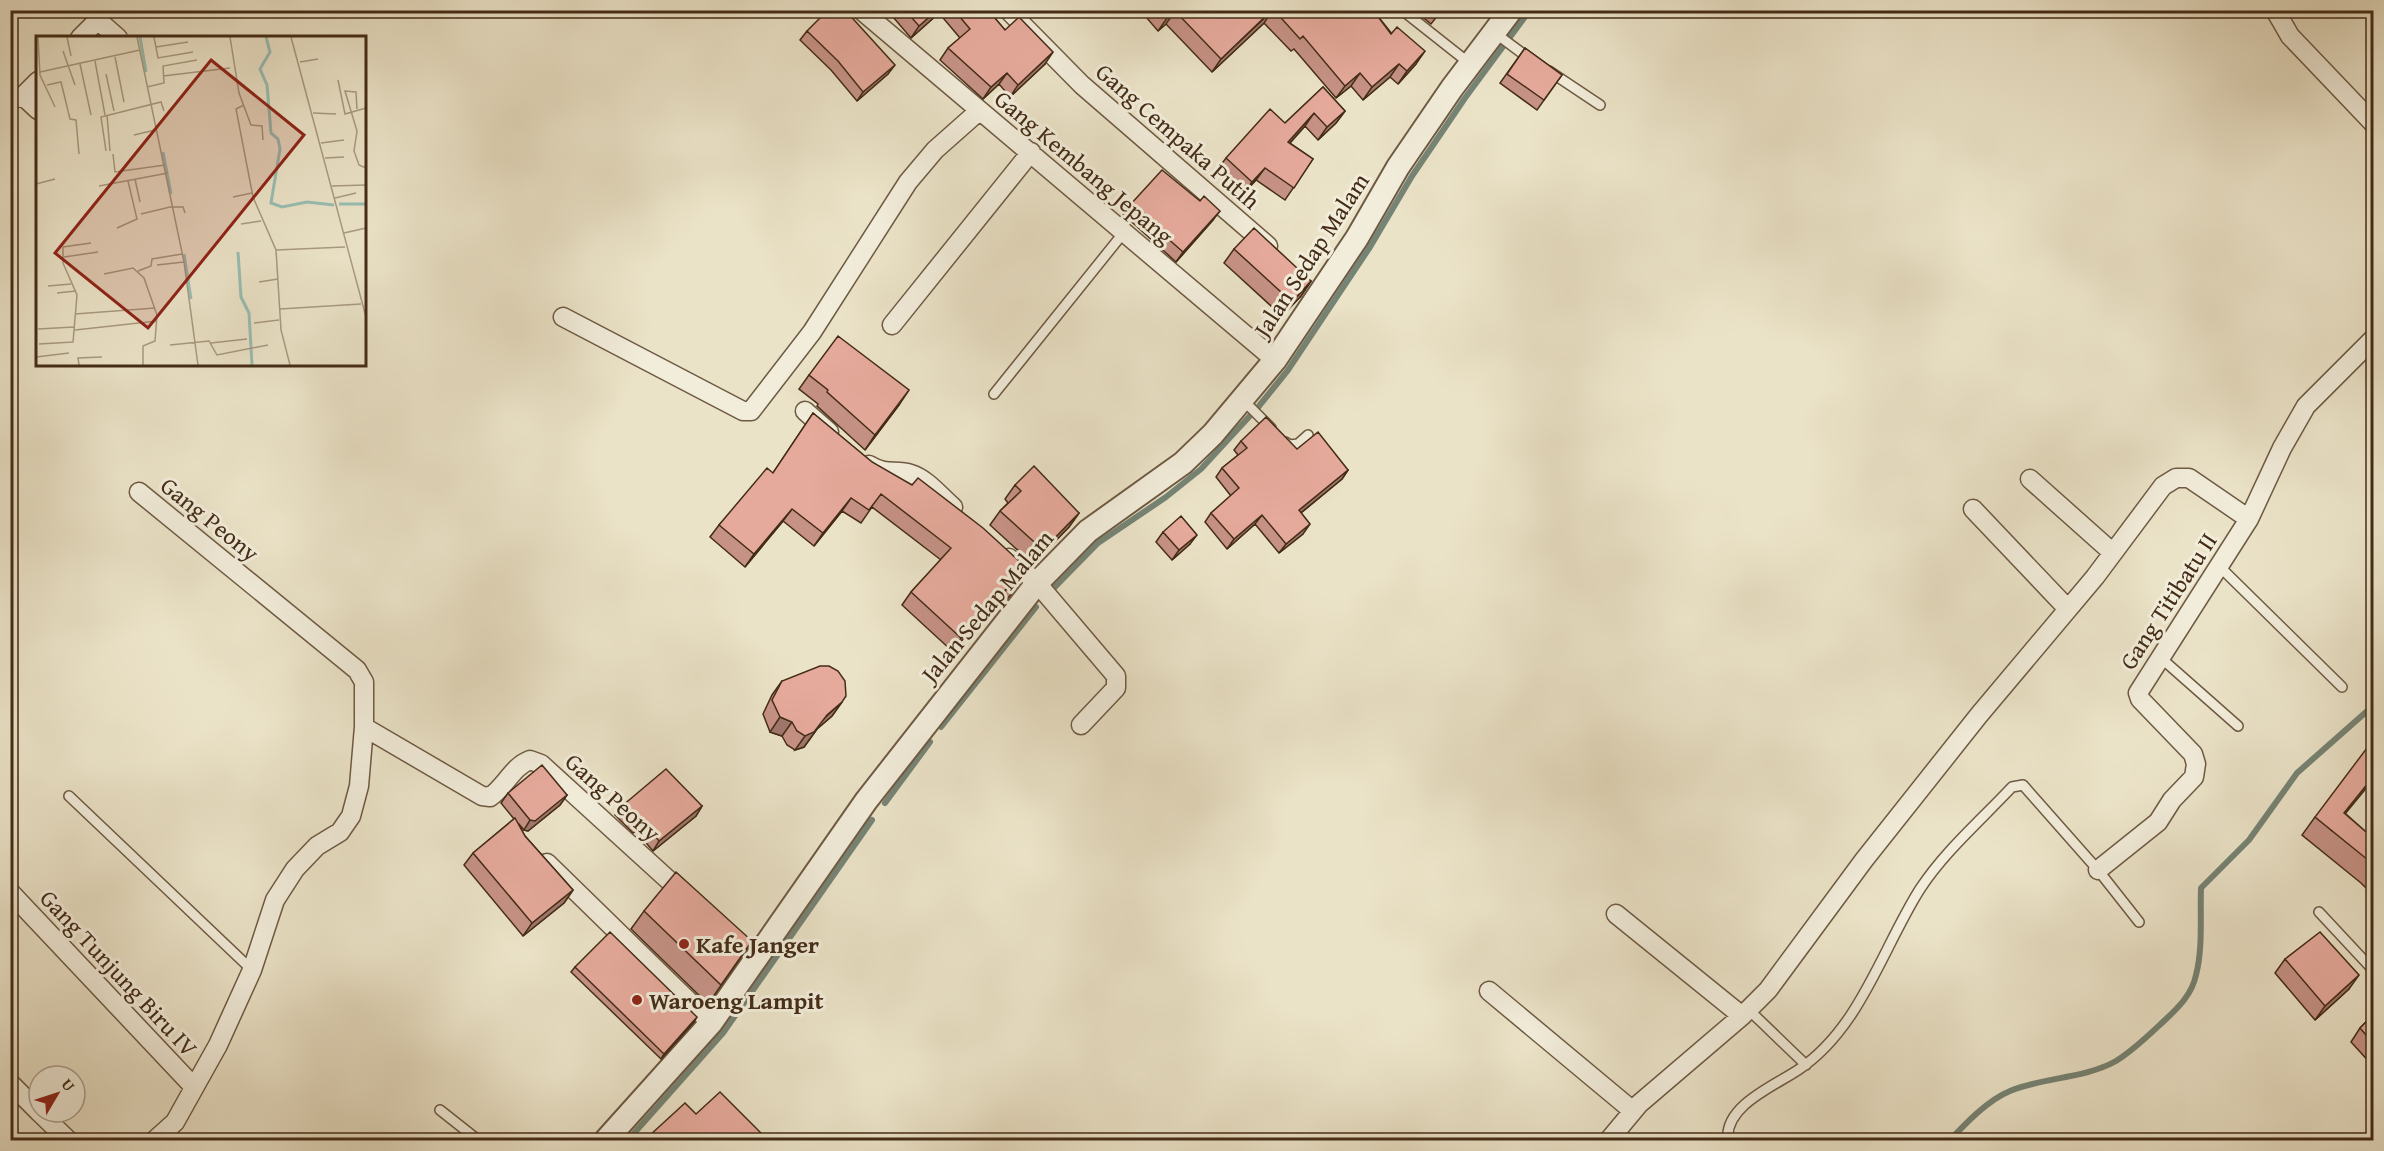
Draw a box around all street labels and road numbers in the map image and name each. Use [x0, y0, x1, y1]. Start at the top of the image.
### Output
street label: Gang Cempaka Putih [1088, 55, 1268, 218]
street label: Gang Kembang Jepang [987, 82, 1181, 253]
street label: Jalan Sedap Malam [1243, 166, 1378, 347]
street label: Gang Peony [153, 468, 267, 570]
street label: Jalan Sedap Malam [911, 522, 1062, 692]
street label: Gang Titibatu II [2111, 526, 2225, 676]
street label: Gang Peony [557, 745, 669, 850]
street label: Gang Tunjung Biru IV [32, 881, 206, 1065]

